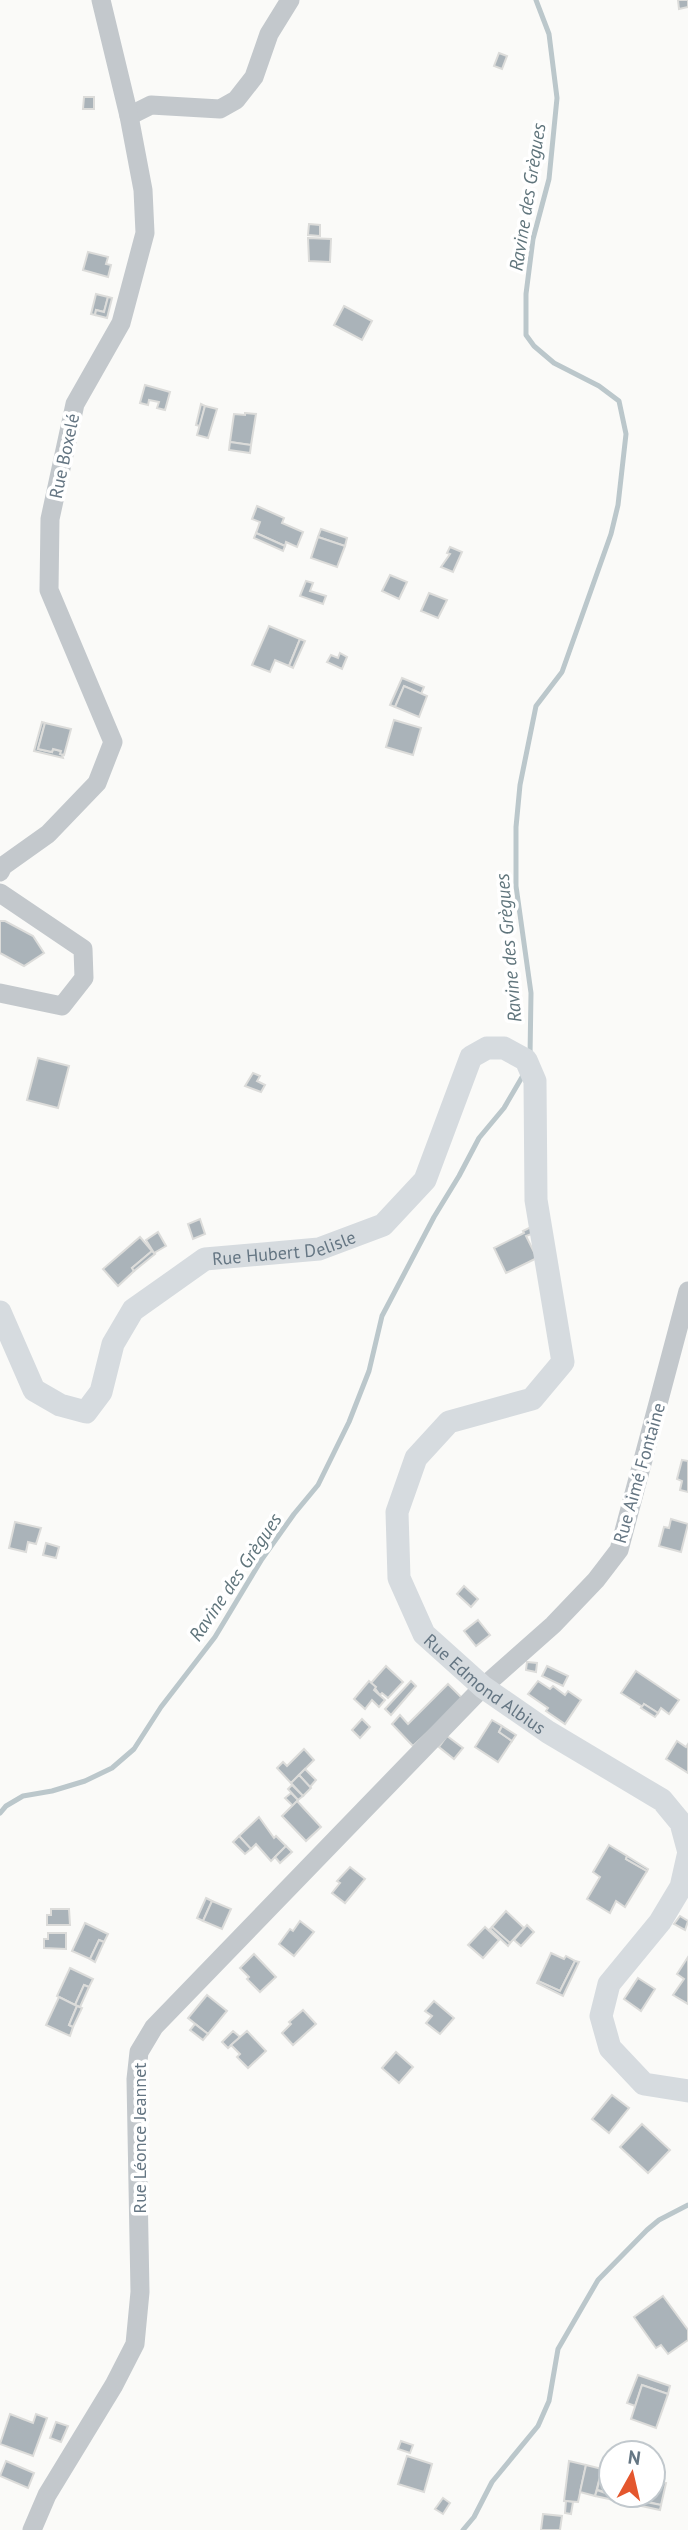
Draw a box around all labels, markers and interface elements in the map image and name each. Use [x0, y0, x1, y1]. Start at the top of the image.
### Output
water label: Ravine des Grègues [503, 121, 551, 273]
street label: Rue Boxelé [44, 411, 84, 501]
water label: Ravine des Grègues [490, 872, 526, 1023]
street label: Rue Hubert Delisle [211, 1225, 359, 1270]
street label: Rue Aimé Fontaine [608, 1400, 670, 1546]
water label: Ravine des Grègues [183, 1508, 287, 1646]
street label: Rue Edmond Albius [419, 1628, 550, 1739]
street label: Rue Léonce Jeannet [128, 2063, 151, 2213]
north arrow [597, 2439, 667, 2509]
text: N [627, 2444, 642, 2470]

